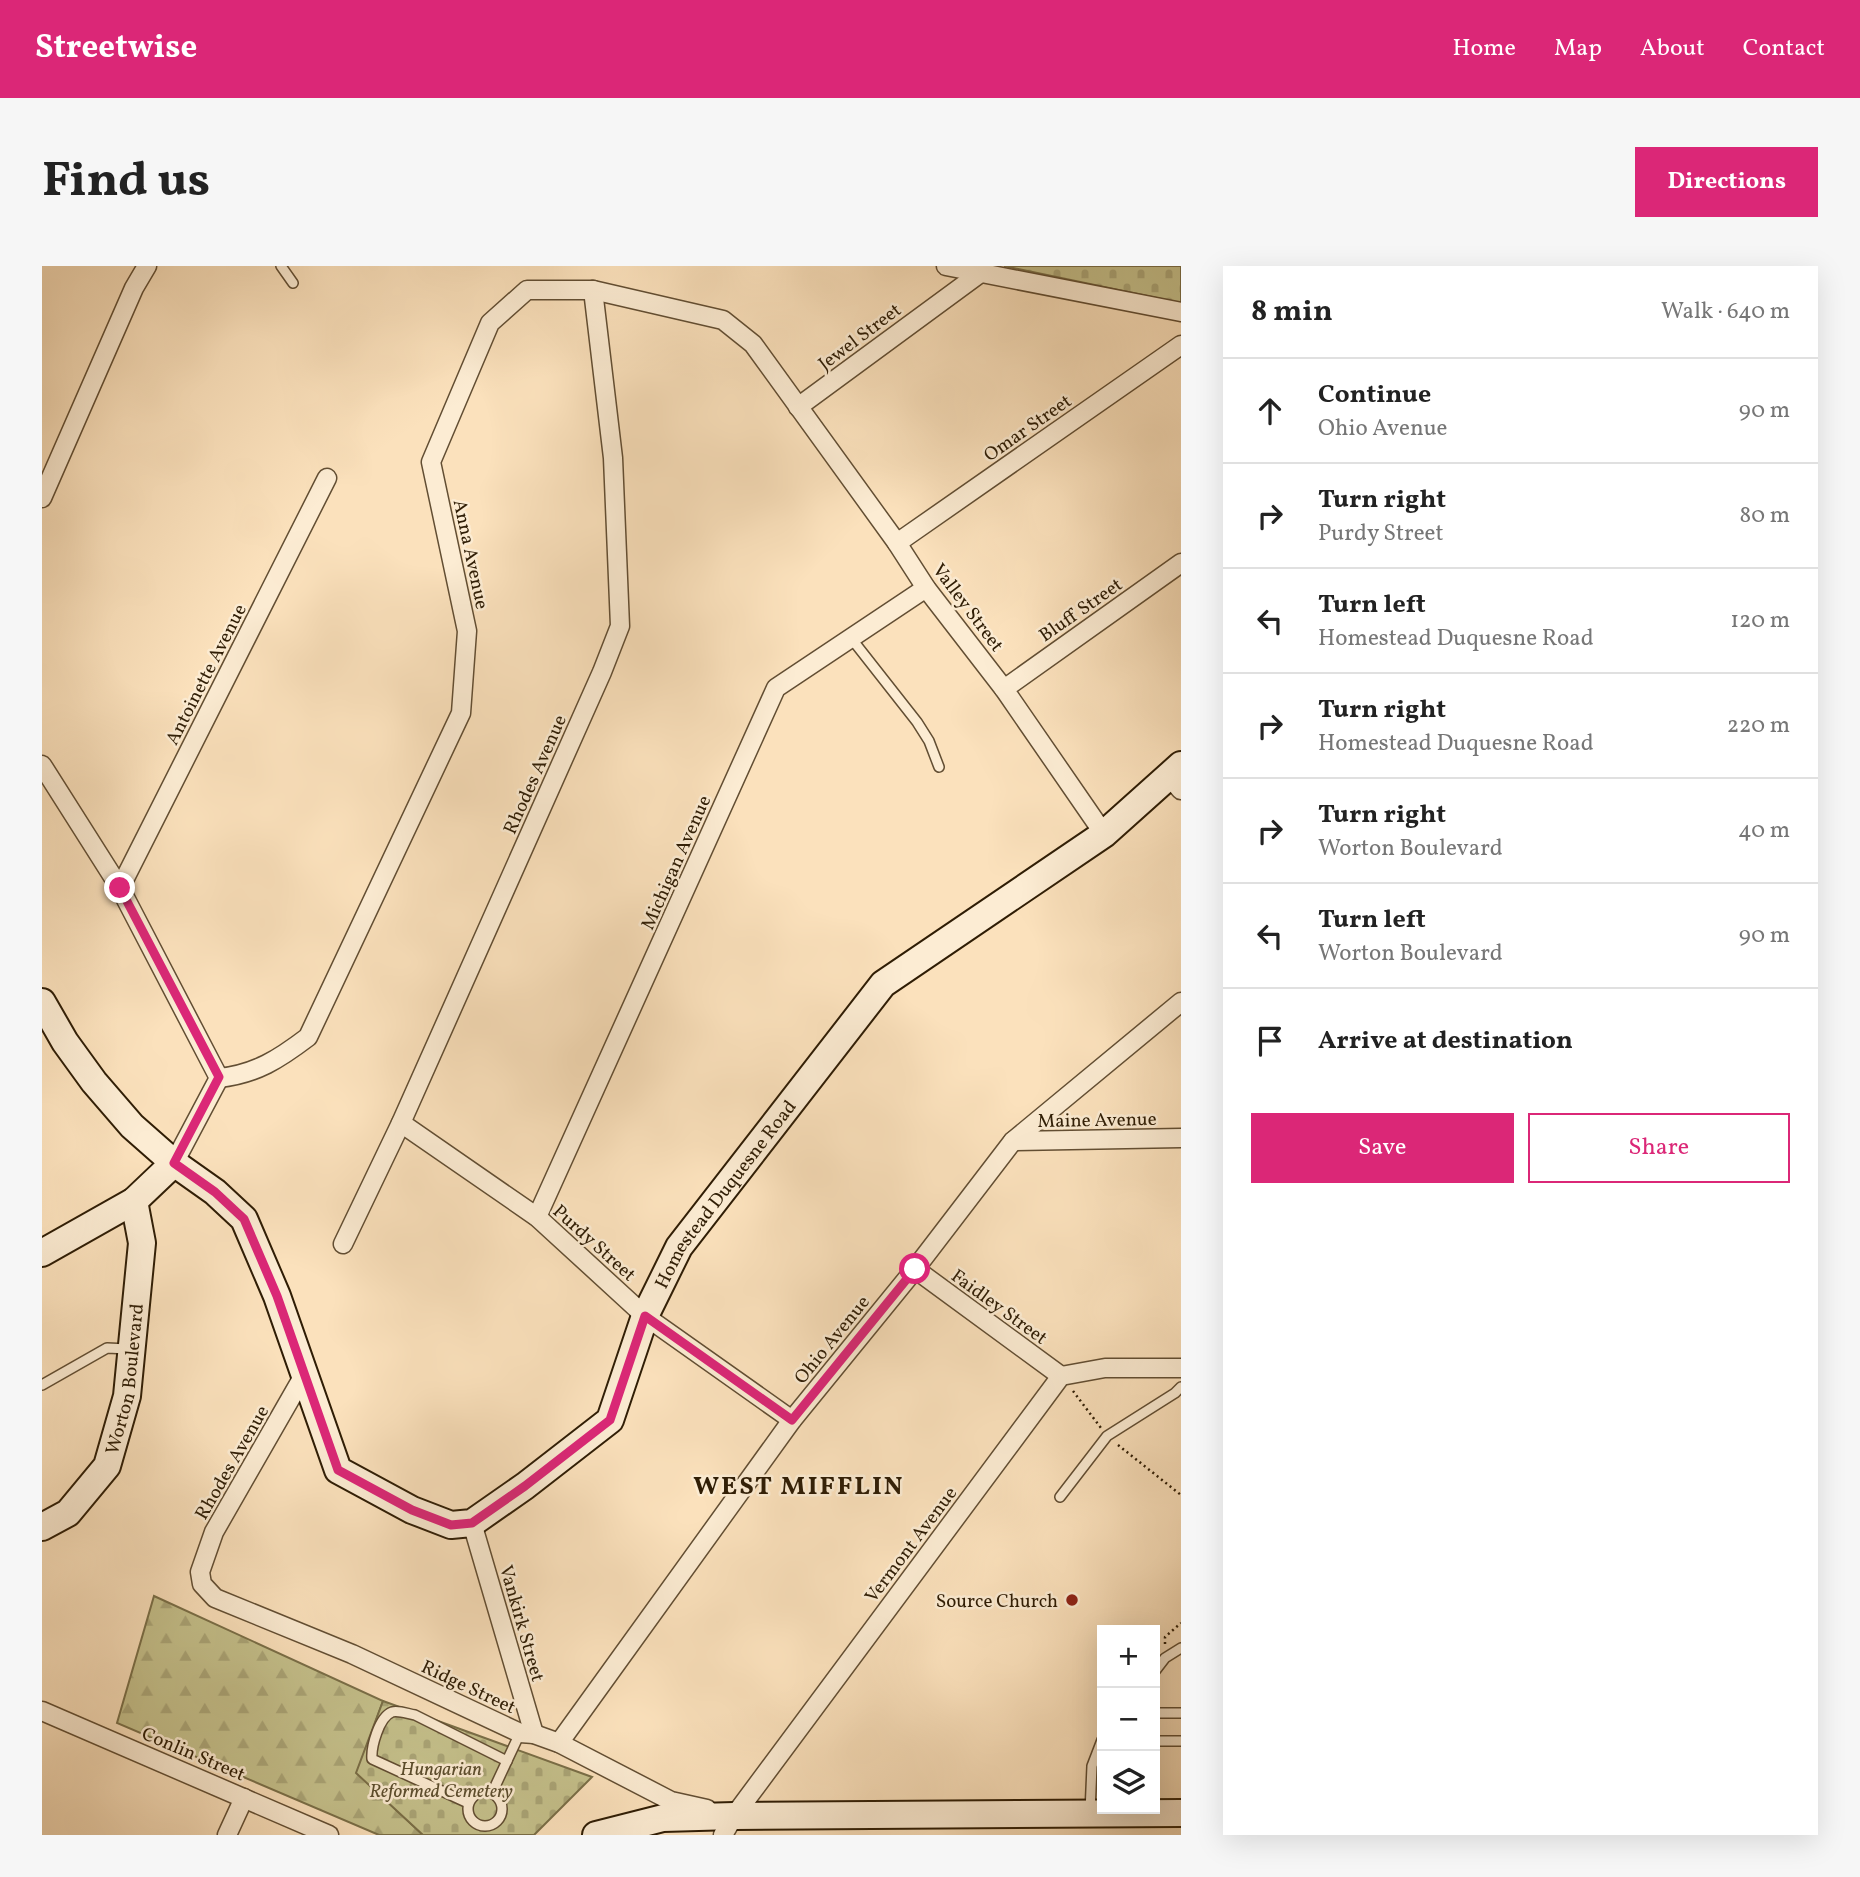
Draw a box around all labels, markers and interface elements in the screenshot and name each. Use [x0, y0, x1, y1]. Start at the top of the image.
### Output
text: Streetwise [35, 26, 197, 72]
text: Home [1452, 32, 1516, 66]
text: Map [1554, 32, 1602, 66]
text: About [1640, 32, 1705, 66]
text: Contact [1743, 32, 1825, 66]
button: Directions [1635, 147, 1818, 217]
text: Find us [42, 148, 210, 217]
text: 8 min [1251, 291, 1333, 333]
text: Walk · 640 m [1661, 296, 1790, 328]
street label: Jewel Street [813, 298, 907, 377]
text: Continue [1318, 377, 1431, 413]
street label: Omar Street [979, 389, 1078, 468]
icon: ahead [1251, 392, 1289, 430]
text: 90 m [1739, 395, 1790, 427]
text: Ohio Avenue [1318, 413, 1448, 445]
text: Turn right [1318, 482, 1446, 518]
street label: Anna Avenue [446, 497, 494, 612]
icon: right [1251, 497, 1289, 535]
text: 80 m [1740, 500, 1790, 532]
text: Purdy Street [1318, 518, 1444, 550]
street label: Valley Street [926, 559, 1009, 658]
street label: Bluff Street [1034, 572, 1128, 649]
text: Turn left [1318, 587, 1426, 623]
street label: Antoinette Avenue [160, 600, 254, 750]
icon: left [1251, 602, 1289, 640]
text: 120 m [1730, 605, 1790, 637]
text: Homestead Duquesne Road [1318, 623, 1594, 655]
text: Turn right [1318, 692, 1446, 728]
icon: right [1251, 707, 1289, 745]
text: 220 m [1727, 710, 1790, 742]
street label: Rhodes Avenue [498, 711, 574, 839]
text: Homestead Duquesne Road [1318, 728, 1594, 760]
street label: Michigan Avenue [635, 791, 718, 934]
text: Turn right [1318, 797, 1446, 833]
icon: right [1251, 812, 1289, 850]
text: 40 m [1738, 815, 1790, 847]
text: Worton Boulevard [1318, 833, 1503, 865]
route end [104, 872, 135, 903]
text: Turn left [1318, 902, 1426, 938]
icon: left [1251, 917, 1289, 955]
text: 90 m [1739, 920, 1790, 952]
text: Worton Boulevard [1318, 938, 1503, 970]
icon: arrive [1251, 1022, 1289, 1060]
text: Arrive at destination [1318, 1023, 1573, 1059]
street label: Homestead Duquesne Road [649, 1095, 803, 1294]
street label: Maine Avenue [1037, 1107, 1157, 1135]
button: Save [1251, 1113, 1514, 1183]
button: Share [1528, 1113, 1790, 1183]
street label: Purdy Street [546, 1199, 641, 1288]
route start [899, 1253, 930, 1284]
street label: Faidley Street [945, 1264, 1053, 1352]
street label: Ohio Avenue [789, 1291, 876, 1390]
street label: Worton Boulevard [100, 1302, 151, 1458]
street label: Rhodes Avenue [189, 1401, 276, 1525]
district label: WEST MIFFLIN [693, 1469, 905, 1505]
street label: Vermont Avenue [859, 1482, 964, 1609]
street label: Vankirk Street [492, 1562, 550, 1685]
place label: Source Church [936, 1589, 1058, 1615]
marker: Source Church [1064, 1592, 1080, 1608]
map controls [1097, 1625, 1160, 1814]
button: + [1097, 1625, 1160, 1688]
street label: Ridge Street [417, 1655, 520, 1721]
button: − [1097, 1688, 1160, 1751]
street label: Conlin Street [137, 1721, 249, 1788]
button: layers [1097, 1751, 1160, 1814]
park label: Hungarian Reformed Cemetery [369, 1757, 513, 1805]

